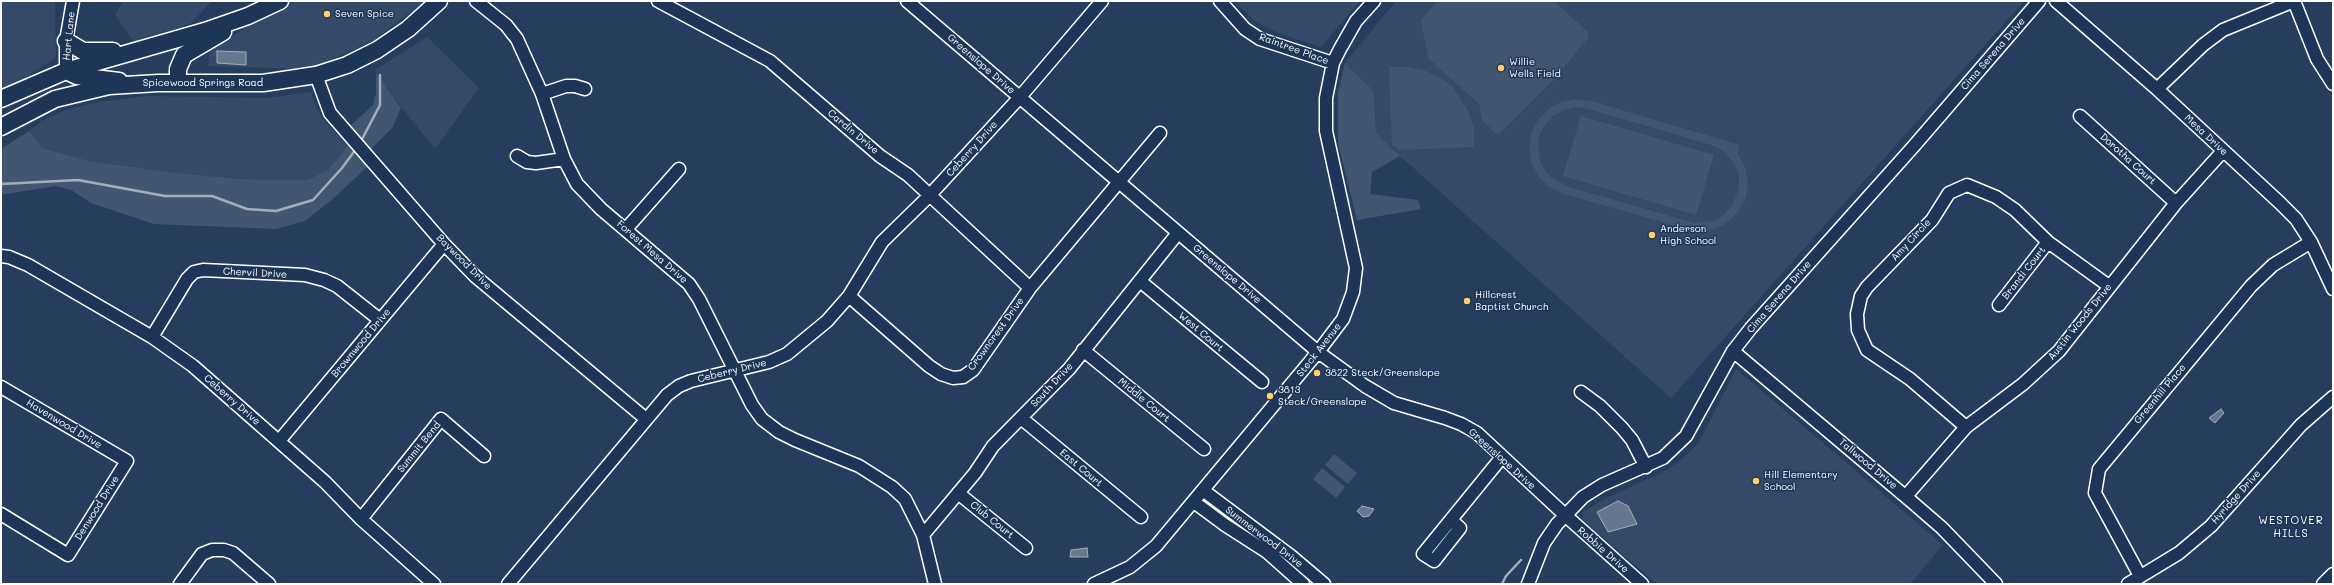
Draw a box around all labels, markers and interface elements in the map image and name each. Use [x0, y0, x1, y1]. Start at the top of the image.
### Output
place label: Seven Spice [335, 8, 394, 20]
marker: Seven Spice [322, 9, 332, 19]
street label: Hart Lane [60, 11, 78, 61]
street label: Cima Serena Drive [1958, 15, 2028, 93]
street label: Greenslope Drive [945, 31, 1017, 97]
street label: Raintree Place [1258, 31, 1330, 67]
place label: Willie Wells Field [1509, 56, 1561, 80]
marker: Willie Wells Field [1496, 63, 1506, 73]
street label: Spicewood Springs Road [143, 77, 263, 89]
street label: Cardin Drive [825, 107, 881, 157]
street label: Mesa Drive [2182, 112, 2230, 158]
street label: Ceberry Drive [944, 119, 1000, 179]
street label: Dorotha Court [2098, 131, 2158, 187]
street label: Amy Circle [1889, 216, 1933, 264]
street label: Forest Mesa Drive [614, 218, 690, 286]
place label: Anderson High School [1660, 223, 1716, 246]
marker: Anderson High School [1647, 230, 1657, 240]
street label: Baywood Drive [434, 232, 494, 292]
street label: Greenslope Drive [1190, 242, 1264, 306]
street label: Brandi Court [2000, 244, 2048, 302]
street label: Cima Serena Drive [1744, 258, 1814, 336]
street label: Chervil Drive [222, 265, 288, 281]
street label: Austin Woods Drive [2045, 281, 2115, 363]
place label: Hillcrest Baptist Church [1475, 289, 1548, 312]
street label: Crowncrest Drive [965, 295, 1027, 373]
marker: Hillcrest Baptist Church [1462, 296, 1472, 306]
street label: Brownwood Drive [329, 306, 393, 380]
street label: West Court [1176, 310, 1226, 354]
street label: Steck Avenue [1294, 321, 1344, 379]
street label: Ceberry Drive [696, 357, 768, 385]
street label: South Drive [1028, 360, 1076, 410]
street label: Greenhill Place [2132, 362, 2188, 426]
place label: 3822 Steck/Greenslope [1325, 367, 1440, 379]
marker: 3822 Steck/Greenslope [1312, 368, 1322, 378]
street label: Ceberry Drive [201, 372, 263, 428]
street label: Middle Court [1116, 375, 1172, 425]
place label: 3813 Steck/Greenslope [1278, 384, 1367, 408]
marker: 3813 Steck/Greenslope [1265, 391, 1275, 401]
street label: Havenwood Drive [24, 397, 104, 451]
street label: Summit Bend [395, 419, 443, 475]
street label: Greenslope Drive [1466, 426, 1538, 492]
street label: Tallwood Drive [1836, 436, 1900, 492]
street label: East Court [1057, 447, 1105, 489]
street label: Hyridge Drive [2209, 468, 2263, 526]
place label: Hill Elementary School [1764, 469, 1837, 492]
street label: Denwood Drive [72, 473, 122, 543]
marker: Hill Elementary School [1751, 476, 1761, 486]
street label: Club Court [968, 499, 1016, 541]
street label: Summerwood Drive [1223, 504, 1305, 570]
district label: WESTOVER HILLS [2258, 514, 2324, 540]
street label: Robbie Drive [1575, 524, 1631, 576]

